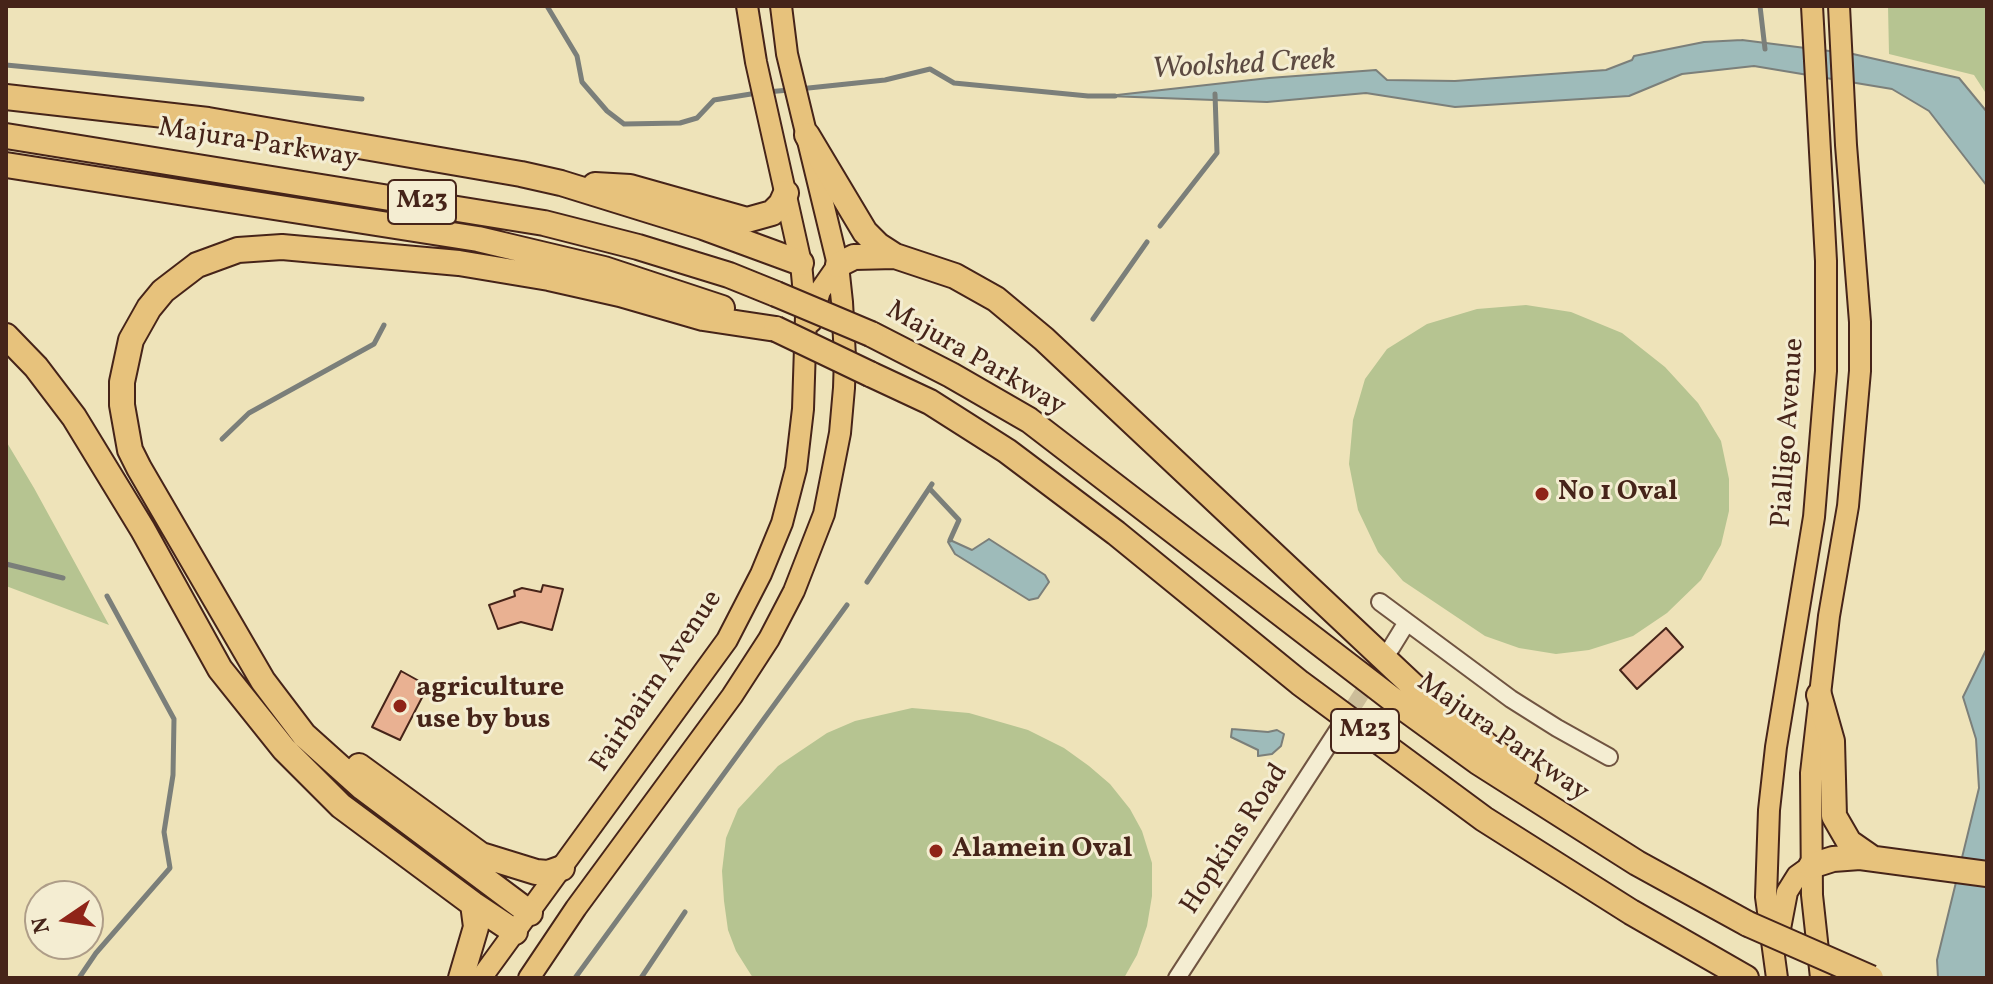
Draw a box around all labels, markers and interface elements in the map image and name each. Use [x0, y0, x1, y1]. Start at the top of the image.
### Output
water label: Woolshed Creek [1151, 44, 1337, 90]
street label: Majura Parkway [156, 113, 360, 177]
road number: M23 [388, 180, 456, 224]
street label: Majura Parkway [879, 295, 1071, 425]
street label: Pialligo Avenue [1767, 337, 1813, 529]
place label: No 1 Oval [1558, 477, 1678, 511]
marker: No 1 Oval [1533, 485, 1551, 503]
street label: Fairbairn Avenue [585, 585, 731, 779]
street label: Majura Parkway [1410, 667, 1594, 811]
place label: agriculture use by bus [416, 673, 564, 739]
marker: agriculture use by bus [391, 697, 409, 715]
road number: M23 [1331, 709, 1399, 753]
street label: Hopkins Road [1175, 758, 1297, 922]
place label: Alamein Oval [952, 834, 1133, 868]
marker: Alamein Oval [927, 842, 945, 860]
north arrow [24, 880, 104, 960]
text: N [25, 914, 59, 936]

